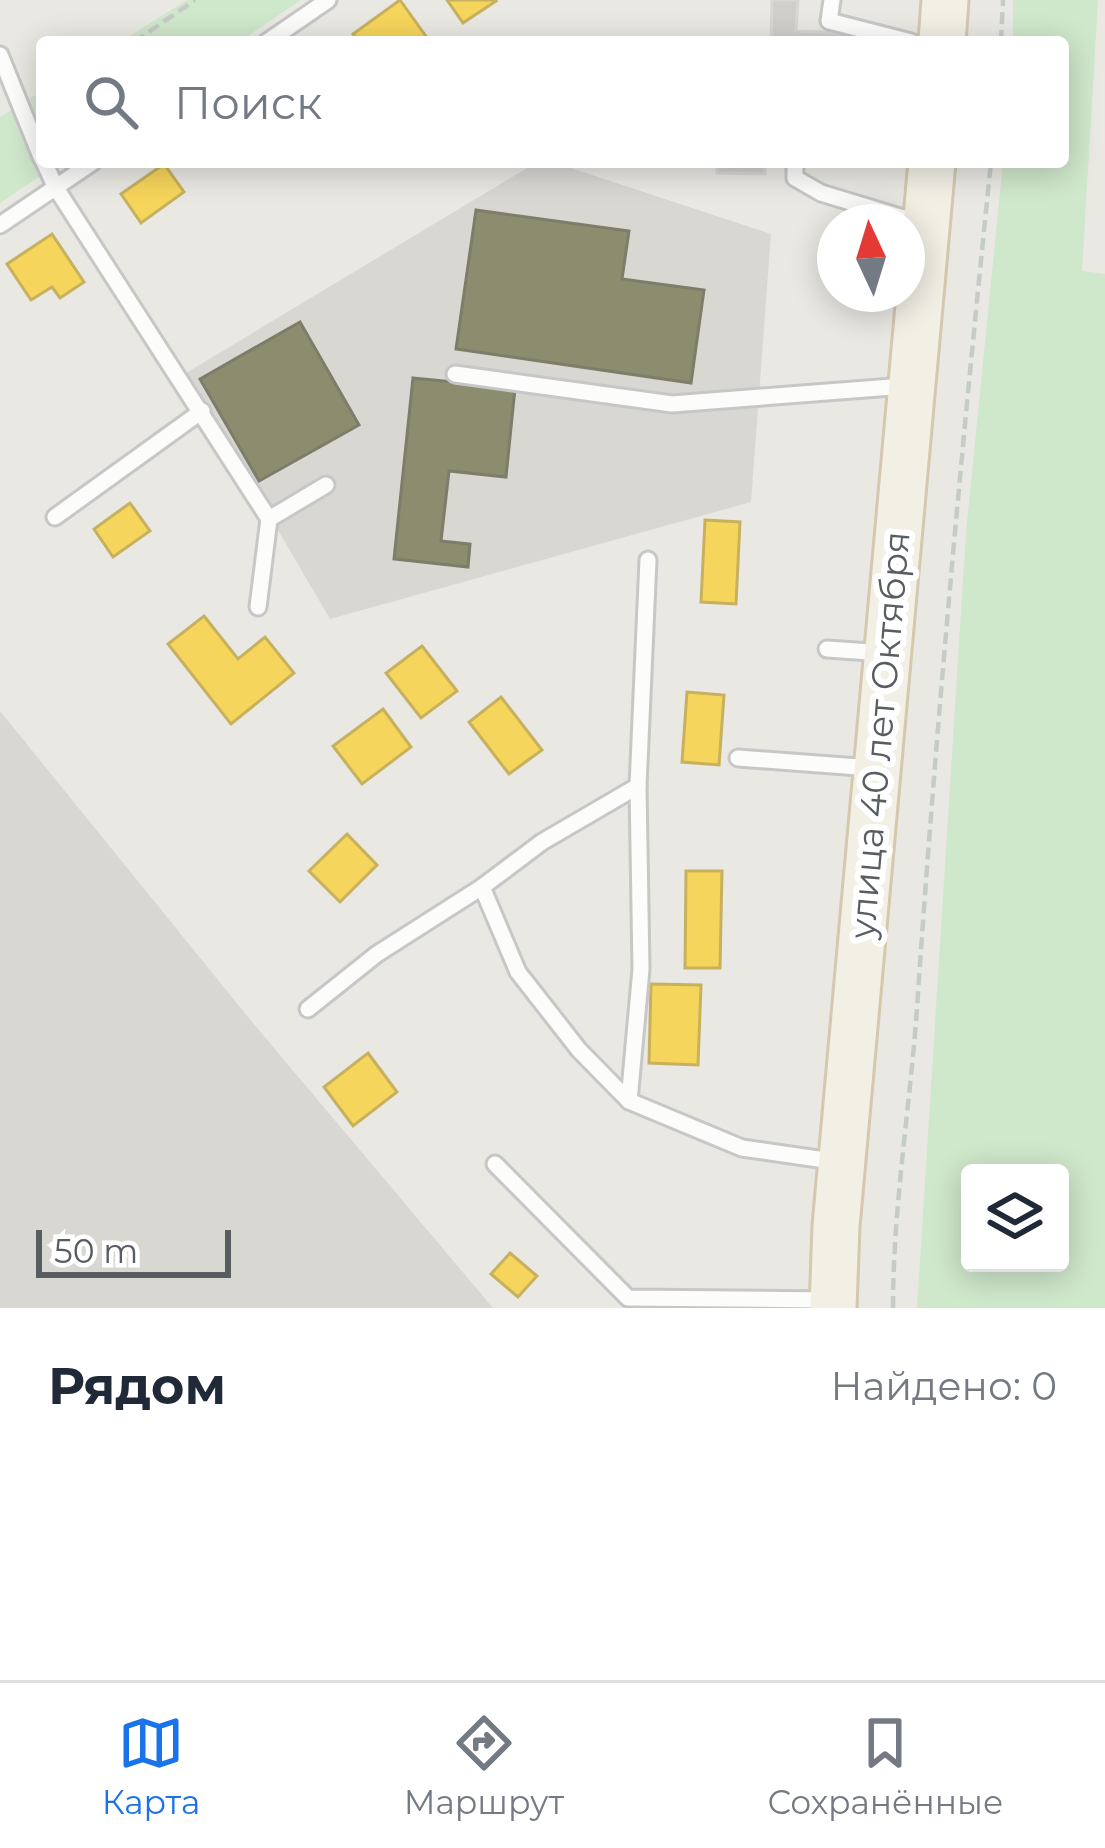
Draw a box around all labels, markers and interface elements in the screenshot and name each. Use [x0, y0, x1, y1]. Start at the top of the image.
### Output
search box [36, 36, 1069, 168]
icon: search [78, 69, 144, 135]
text: Поиск [174, 75, 322, 130]
north arrow [817, 204, 925, 312]
street label: улица 40 лет Октября [839, 529, 919, 942]
map controls [961, 1164, 1069, 1272]
button: layers [961, 1164, 1069, 1272]
scale bar [36, 1224, 231, 1277]
text: 50 m [54, 1231, 138, 1271]
text: Рядом [48, 1355, 226, 1417]
text: Найдено: 0 [830, 1362, 1057, 1410]
tab: Карта [102, 1710, 200, 1822]
tab: Маршрут [404, 1710, 564, 1822]
tab: Сохранённые [767, 1710, 1003, 1822]

